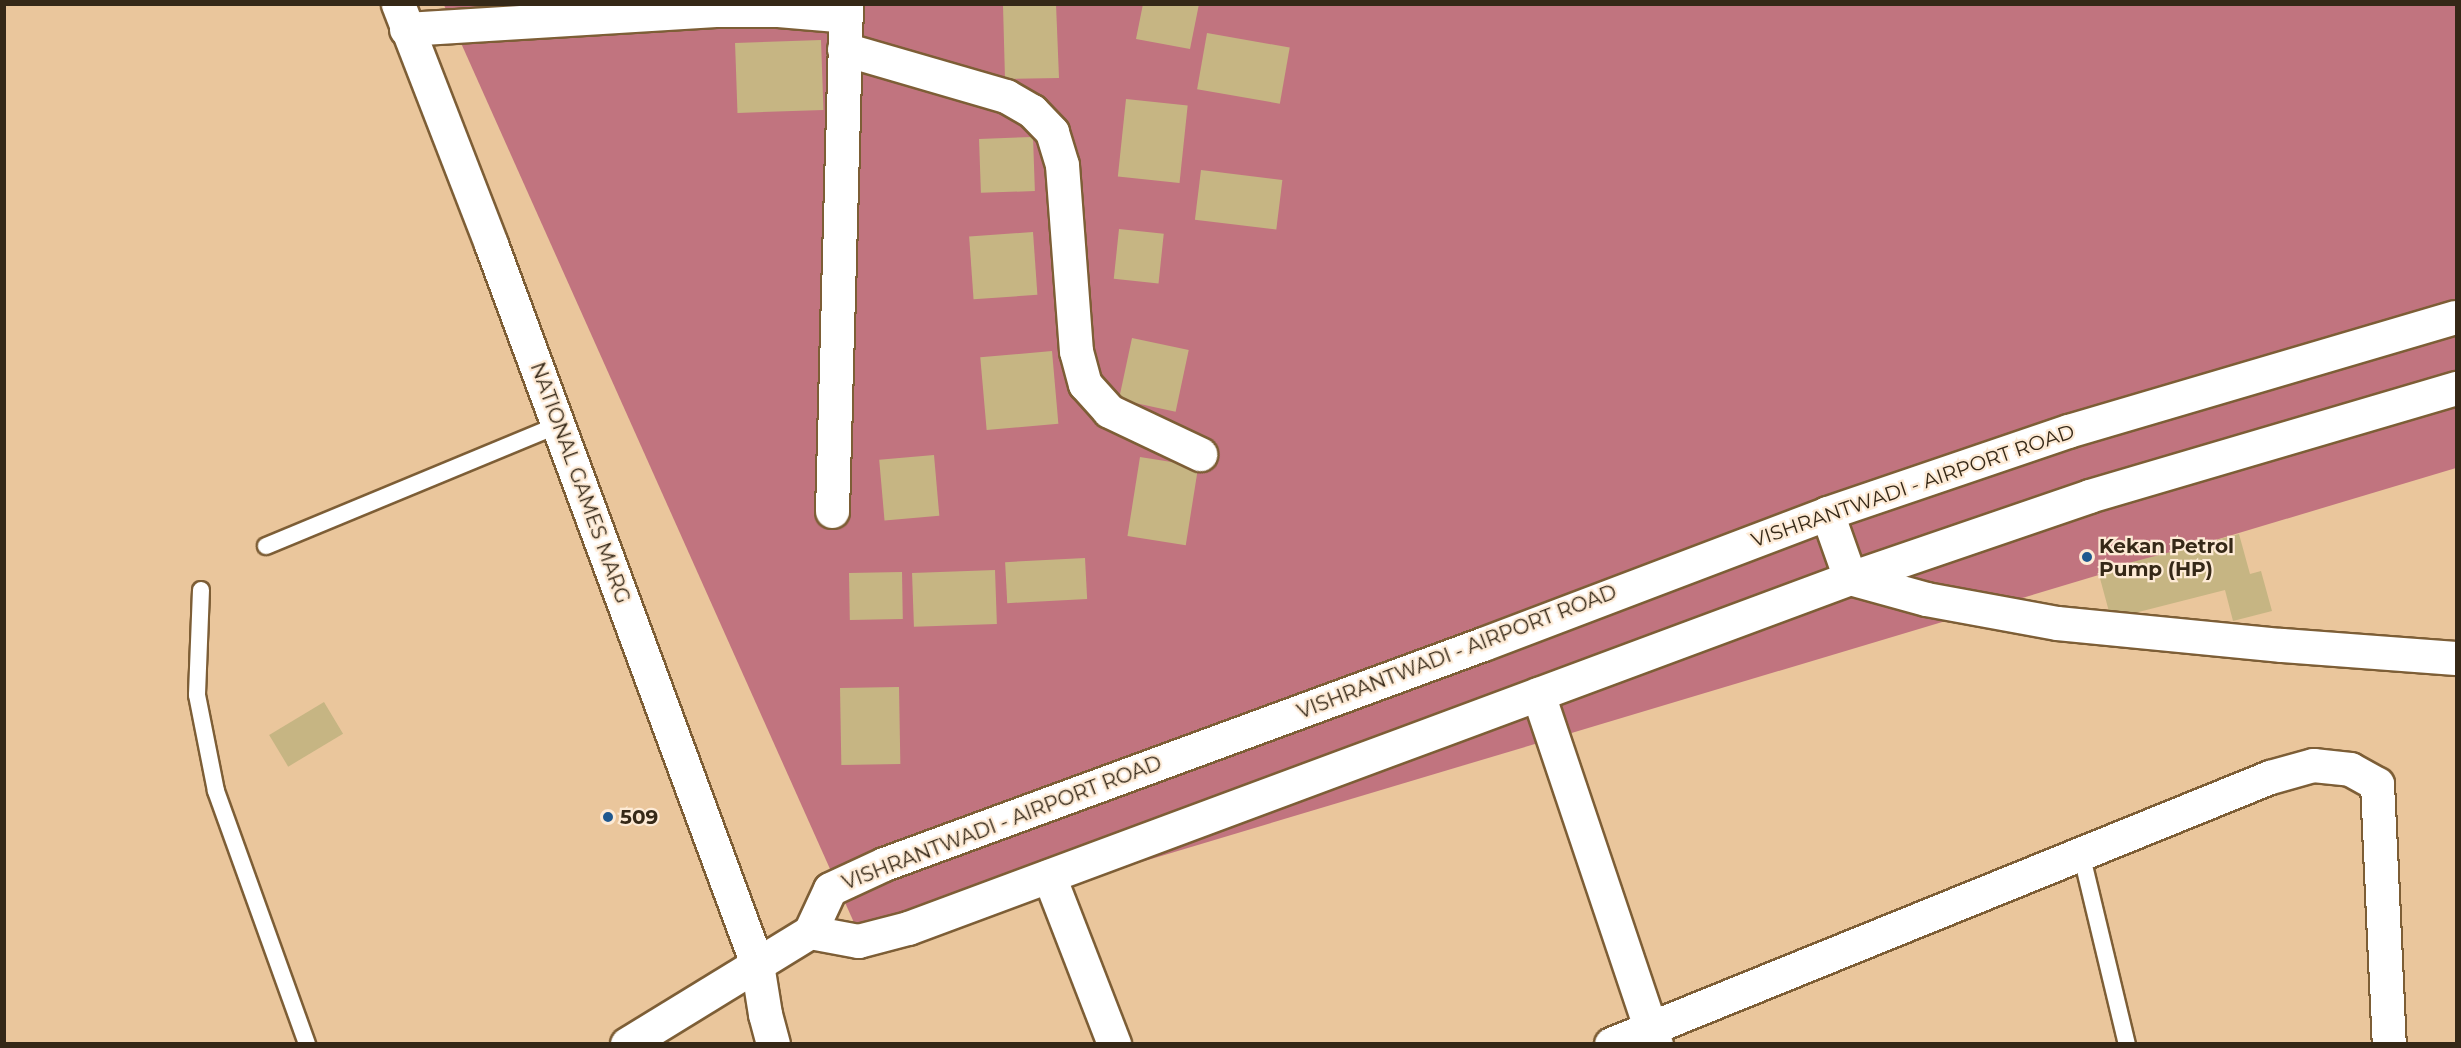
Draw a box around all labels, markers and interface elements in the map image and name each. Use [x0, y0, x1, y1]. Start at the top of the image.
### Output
street label: NATIONAL GAMES MARG [525, 359, 635, 607]
street label: VISHRANTWADI - AIRPORT ROAD [1748, 419, 2078, 553]
place label: Kekan Petrol Pump (HP) [2099, 534, 2234, 581]
marker: Kekan Petrol Pump (HP) [2080, 550, 2094, 564]
street label: VISHRANTWADI - AIRPORT ROAD [1294, 580, 1620, 724]
street label: VISHRANTWADI - AIRPORT ROAD [839, 751, 1165, 895]
place label: 509 [620, 805, 658, 829]
marker: 509 [601, 810, 615, 824]

